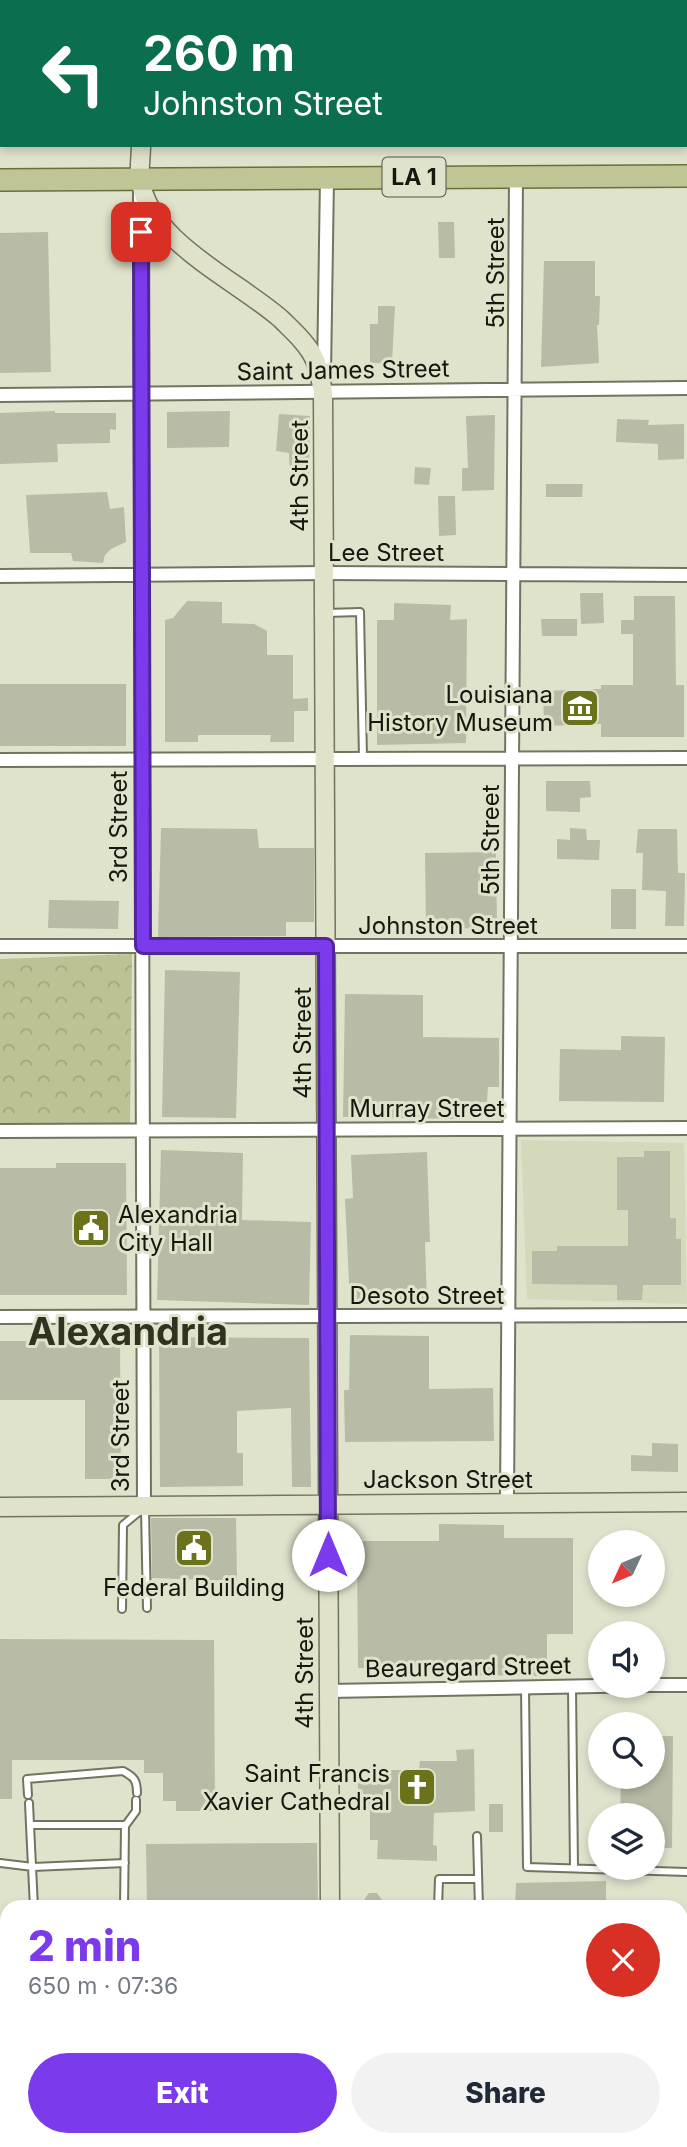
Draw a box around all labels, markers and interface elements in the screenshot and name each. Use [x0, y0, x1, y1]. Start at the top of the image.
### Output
text: 260 m [143, 24, 295, 83]
icon: left [28, 28, 119, 119]
text: Johnston Street [143, 84, 383, 123]
road number: LA 1 [382, 158, 446, 196]
pin [111, 202, 171, 262]
icon: arrive [122, 213, 160, 251]
street label: 5th Street [481, 217, 510, 329]
street label: Saint James Street [236, 354, 450, 386]
street label: 4th Street [285, 420, 314, 532]
street label: Lee Street [328, 538, 444, 567]
place label: Louisiana History Museum [367, 680, 553, 737]
museum icon: Louisiana History Museum [559, 687, 601, 729]
street label: 3rd Street [104, 771, 133, 883]
street label: 5th Street [476, 784, 505, 896]
street label: Johnston Street [358, 911, 538, 940]
street label: 4th Street [288, 987, 317, 1099]
street label: Murray Street [349, 1094, 505, 1123]
place label: Alexandria City Hall [118, 1200, 238, 1257]
public building icon: Alexandria City Hall [70, 1207, 112, 1249]
street label: Desoto Street [350, 1281, 505, 1310]
district label: Alexandria [28, 1308, 228, 1354]
street label: 3rd Street [106, 1380, 135, 1492]
street label: Jackson Street [363, 1465, 533, 1494]
position arrow [291, 1518, 365, 1592]
public building icon: Federal Building [173, 1527, 215, 1569]
north arrow [588, 1530, 665, 1606]
map controls [588, 1530, 665, 1880]
place label: Federal Building [103, 1573, 285, 1602]
street label: 4th Street [290, 1617, 319, 1729]
button: sound [588, 1621, 665, 1698]
street label: Beauregard Street [365, 1651, 571, 1683]
button: search [588, 1712, 665, 1789]
place label: Saint Francis Xavier Cathedral [203, 1759, 390, 1816]
church icon: Saint Francis Xavier Cathedral [396, 1766, 438, 1808]
button: layers [588, 1803, 665, 1880]
text: 2 min [28, 1920, 142, 1971]
button: close [586, 1923, 660, 1997]
text: 650 m · 07:36 [28, 1972, 178, 2000]
button: Exit [28, 2053, 337, 2133]
button: Share [351, 2053, 660, 2133]

